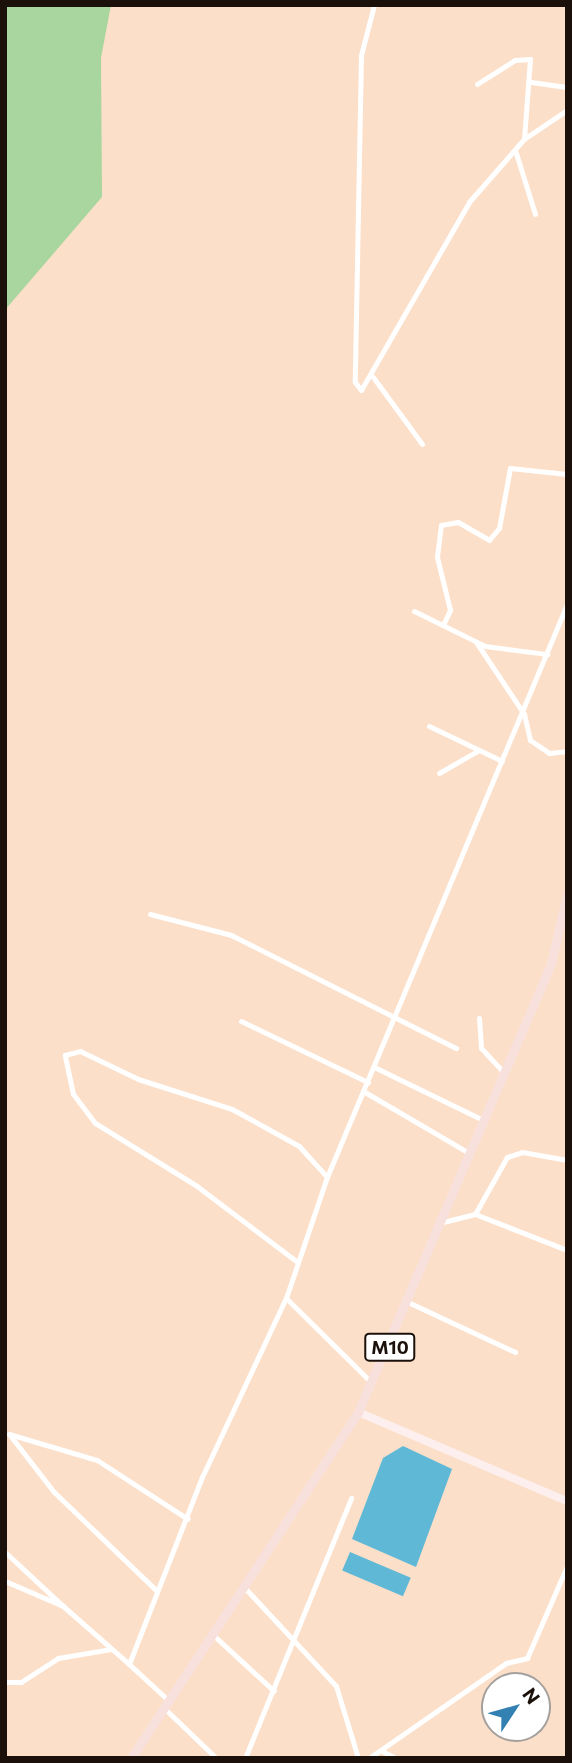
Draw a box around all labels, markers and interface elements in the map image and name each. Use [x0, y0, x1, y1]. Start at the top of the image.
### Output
road number: M10 [364, 1332, 416, 1362]
north arrow [481, 1672, 551, 1742]
text: N [518, 1683, 545, 1708]

